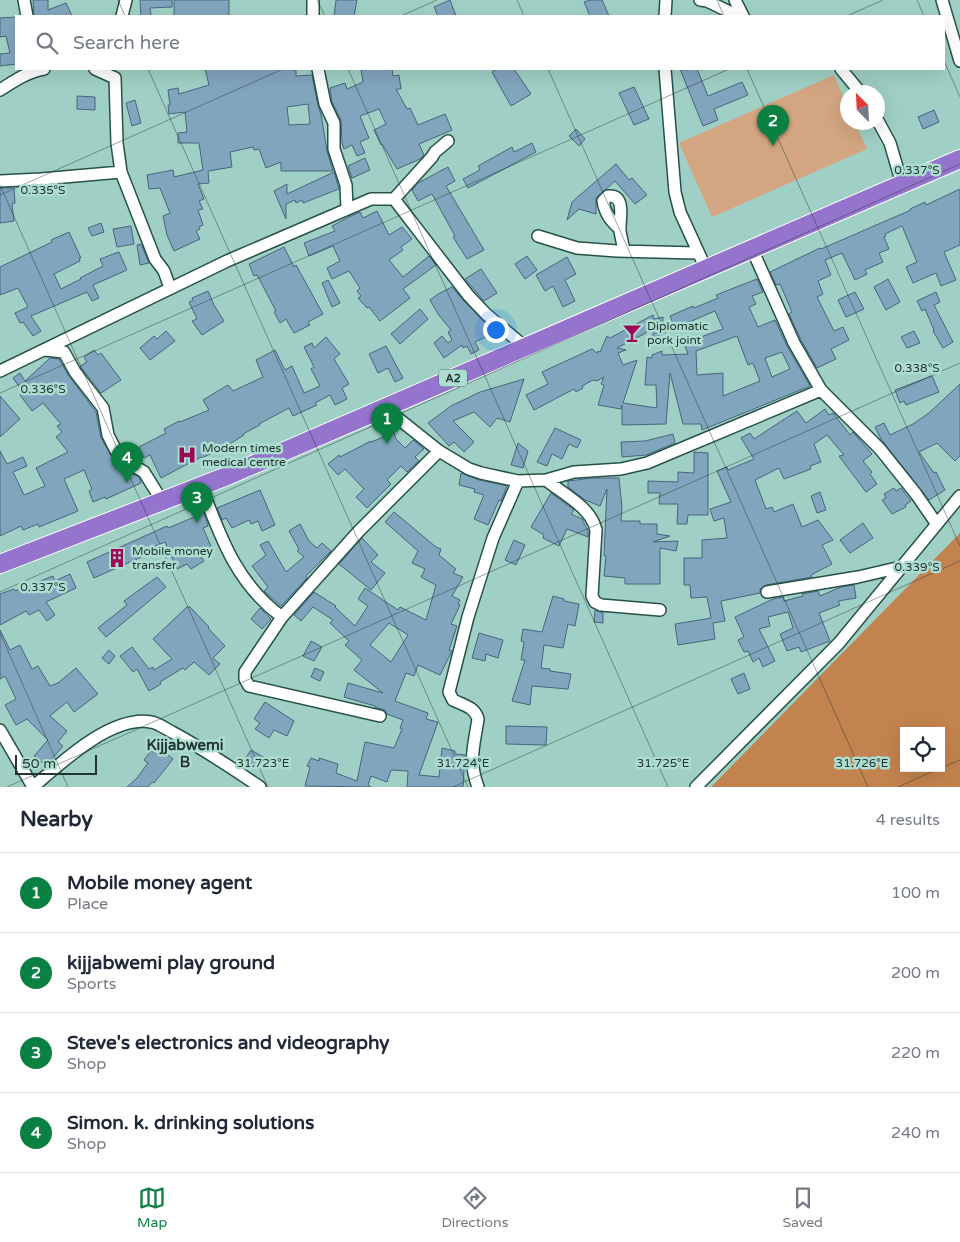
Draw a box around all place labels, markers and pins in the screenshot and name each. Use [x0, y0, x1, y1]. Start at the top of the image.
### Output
pin: 2 [757, 105, 789, 146]
place label: Diplomatic pork joint [647, 319, 708, 347]
bar icon: Diplomatic pork joint [621, 322, 643, 344]
pin: 1 [371, 403, 403, 444]
place label: Modern times medical centre [202, 441, 286, 469]
pin: 4 [111, 442, 143, 483]
hospital icon: Modern times medical centre [176, 444, 198, 466]
pin: 3 [181, 482, 213, 523]
place label: Mobile money transfer [132, 544, 214, 572]
building icon: Mobile money transfer [106, 547, 128, 569]

